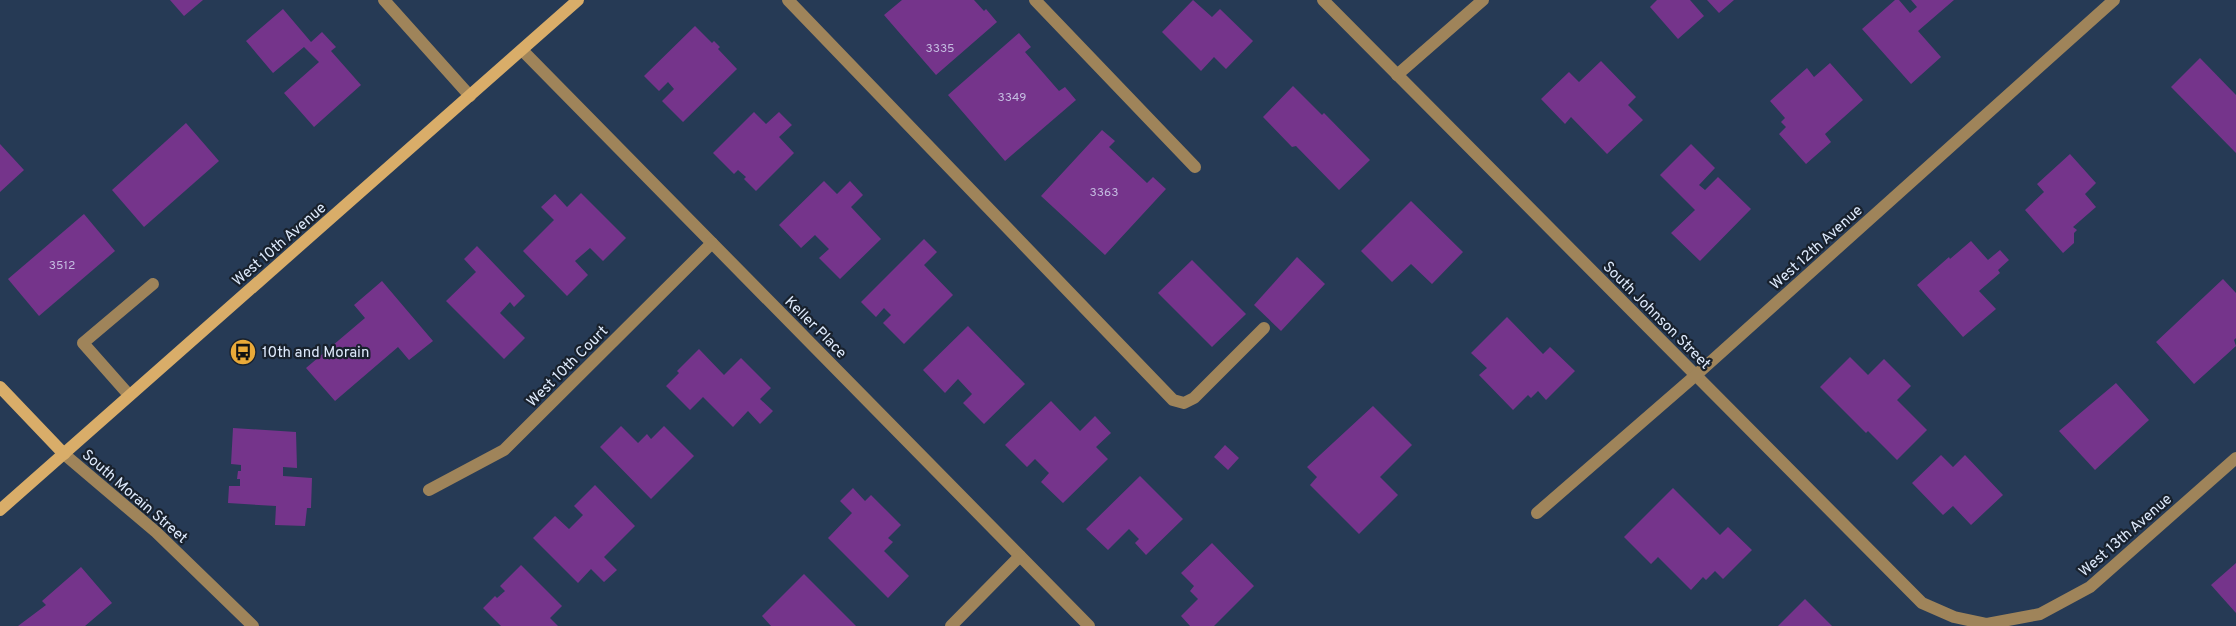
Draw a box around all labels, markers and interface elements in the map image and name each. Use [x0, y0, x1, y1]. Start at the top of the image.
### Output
house number: 3335 [925, 41, 955, 57]
house number: 3349 [998, 90, 1026, 106]
house number: 3363 [1090, 185, 1118, 201]
street label: West 10th Avenue [229, 199, 331, 291]
street label: West 12th Avenue [1767, 202, 1867, 295]
house number: 3512 [49, 258, 75, 274]
street label: South Johnson Street [1598, 258, 1714, 374]
street label: Keller Place [780, 293, 850, 363]
street label: West 10th Court [523, 322, 613, 412]
bus stop icon: 10th and Morain [228, 337, 258, 367]
place label: 10th and Morain [262, 344, 369, 363]
street label: South Morain Street [77, 446, 191, 548]
street label: West 13th Avenue [2075, 490, 2177, 582]

